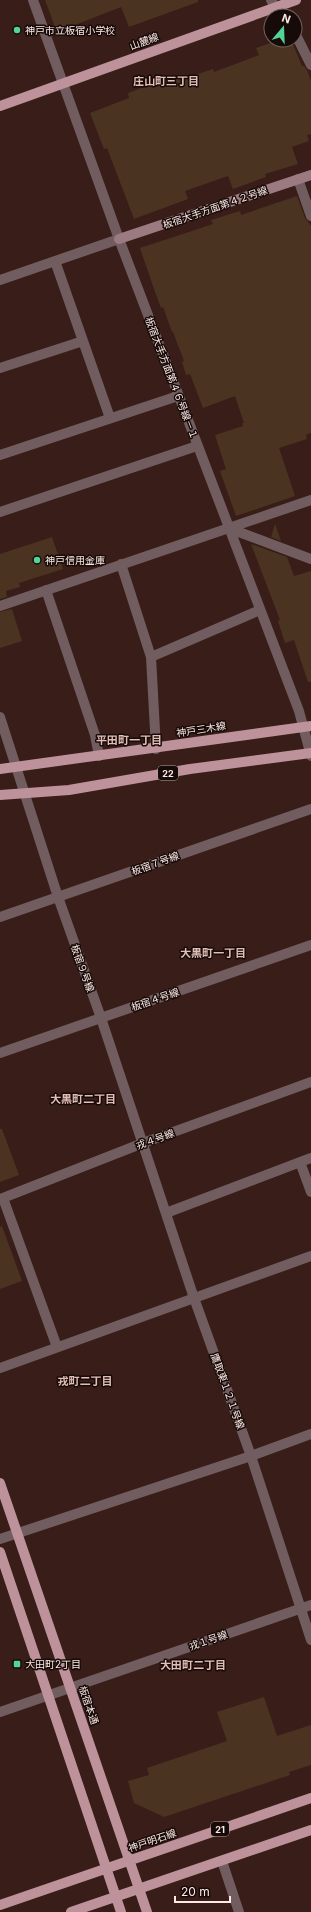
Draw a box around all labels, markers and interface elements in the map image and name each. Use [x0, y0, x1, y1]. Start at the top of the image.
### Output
north arrow [263, 8, 303, 48]
text: N [280, 11, 293, 27]
place label: 神戸市立板宿小学校 [25, 24, 115, 36]
marker: 神戸市立板宿小学校 [12, 25, 22, 35]
street label: 山麓線 [128, 30, 160, 52]
district label: 庄山町三丁目 [133, 74, 199, 88]
street label: 板宿大手方面第４２号線 [161, 183, 269, 231]
street label: 板宿大手方面第４６号線－１ [143, 315, 201, 441]
place label: 神戸信用金庫 [45, 554, 105, 566]
marker: 神戸信用金庫 [32, 555, 42, 565]
street label: 神戸三木線 [175, 719, 227, 739]
district label: 平田町一丁目 [96, 733, 162, 747]
road number: 22 [158, 766, 178, 780]
street label: 板宿７号線 [129, 849, 181, 877]
street label: 板宿９号線 [69, 942, 97, 994]
district label: 大黒町一丁目 [180, 946, 246, 960]
street label: 板宿４号線 [129, 985, 181, 1013]
district label: 大黒町二丁目 [50, 1092, 116, 1106]
street label: 戎４号線 [134, 1127, 176, 1151]
street label: 鷹取東１２１号線 [209, 1351, 247, 1431]
district label: 戎町二丁目 [58, 1374, 113, 1388]
street label: 戎１号線 [187, 1628, 229, 1652]
place label: 大田町2丁目 [25, 1658, 81, 1670]
district label: 大田町二丁目 [160, 1658, 226, 1672]
marker: 大田町2丁目 [12, 1659, 22, 1669]
street label: 板宿本通 [77, 1684, 101, 1726]
road number: 21 [211, 1822, 229, 1836]
street label: 神戸明石線 [126, 1826, 178, 1854]
scale bar [175, 1878, 230, 1904]
text: 20 m [181, 1884, 210, 1899]

